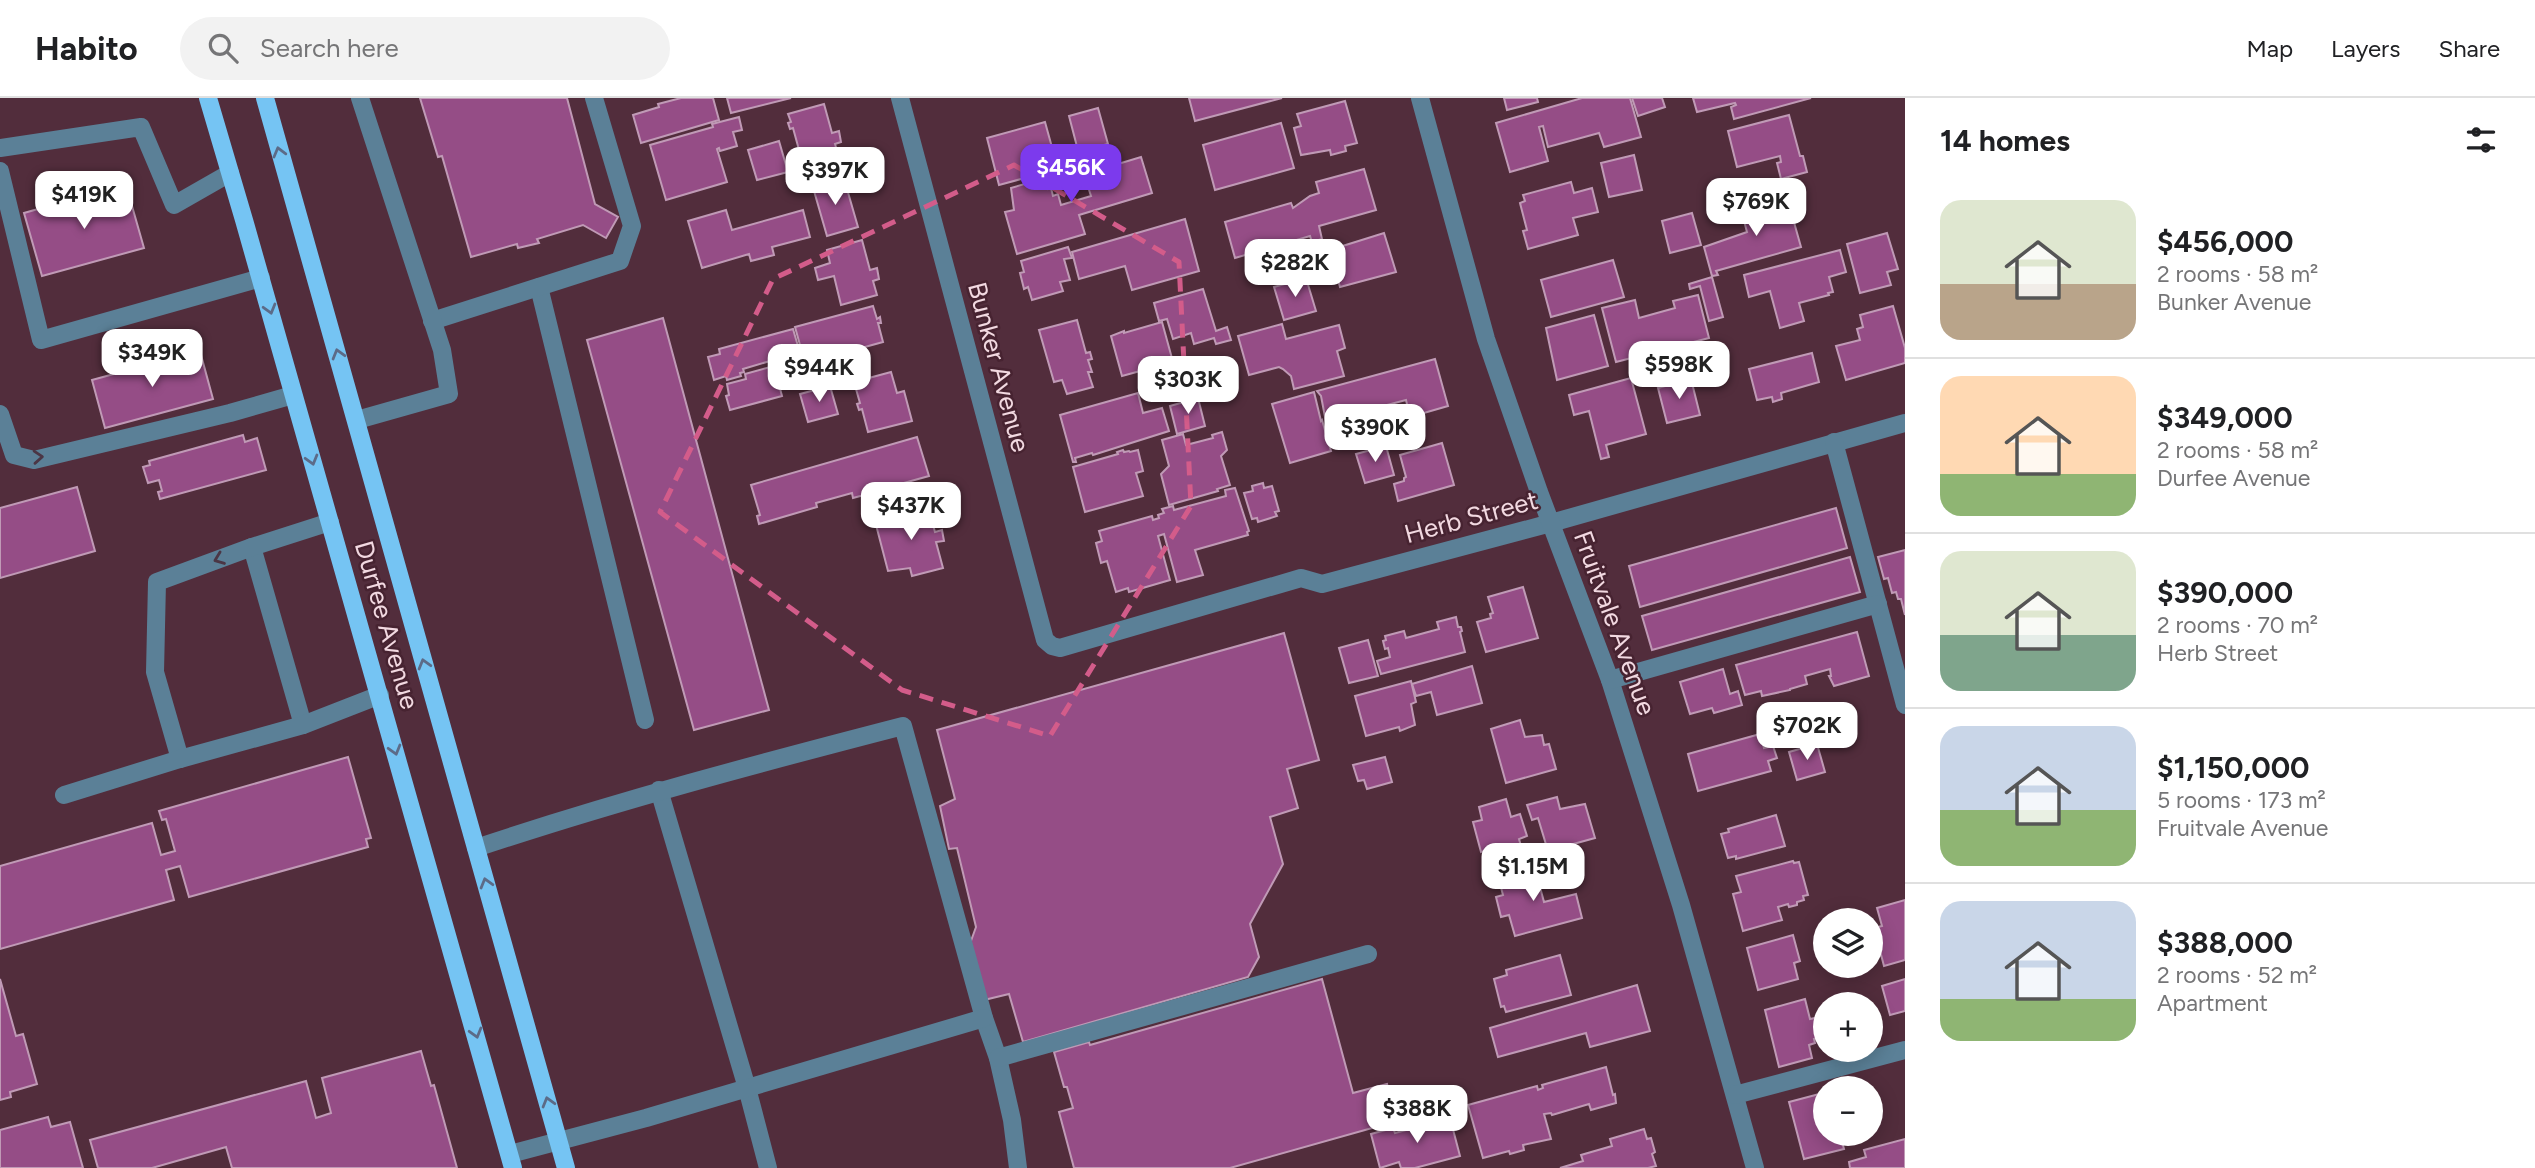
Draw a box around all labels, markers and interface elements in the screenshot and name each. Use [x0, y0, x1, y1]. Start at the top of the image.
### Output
search box [180, 17, 670, 80]
text: Habito [35, 29, 138, 68]
icon: search [204, 29, 242, 67]
text: Search here [260, 32, 399, 64]
text: Map [2246, 34, 2293, 63]
text: Layers [2331, 34, 2400, 63]
text: Share [2438, 34, 2500, 63]
icon: filters [2462, 121, 2500, 159]
text: 14 homes [1940, 122, 2070, 159]
pin: $456K [1022, 144, 1120, 204]
one-way arrow [273, 146, 288, 158]
pin: $397K [786, 148, 884, 207]
text: $456K [1036, 153, 1106, 181]
text: $397K [802, 156, 868, 184]
pin: $419K [35, 172, 133, 231]
pin: $769K [1707, 178, 1805, 238]
text: $419K [51, 180, 117, 208]
text: $769K [1722, 187, 1790, 215]
text: $456,000 [2157, 223, 2293, 260]
icon: home [1996, 228, 2080, 312]
pin: $282K [1246, 240, 1344, 299]
text: $282K [1261, 248, 1329, 276]
text: 2 rooms · 58 m² [2157, 260, 2318, 288]
street label: Bunker Avenue [961, 279, 1037, 455]
text: Bunker Avenue [2157, 288, 2311, 316]
one-way arrow [261, 303, 276, 315]
pin: $349K [103, 330, 201, 389]
text: $349K [118, 338, 186, 366]
pin: $598K [1630, 342, 1728, 401]
pin: $944K [770, 344, 868, 404]
one-way arrow [331, 349, 346, 361]
text: $598K [1645, 350, 1713, 378]
text: $944K [784, 353, 854, 381]
pin: $303K [1139, 356, 1237, 416]
text: $303K [1154, 365, 1222, 393]
text: $349,000 [2157, 399, 2293, 436]
pin: $390K [1326, 404, 1424, 464]
icon: home [1996, 404, 2080, 488]
text: $390K [1340, 413, 1410, 441]
text: 2 rooms · 58 m² [2157, 436, 2318, 464]
one-way arrow [33, 450, 44, 465]
one-way arrow [304, 454, 319, 466]
text: Durfee Avenue [2157, 464, 2310, 492]
pin: $437K [862, 482, 960, 542]
street label: Herb Street [1401, 484, 1541, 550]
text: $437K [877, 491, 945, 519]
street label: Fruitvale Avenue [1567, 526, 1663, 720]
street label: Durfee Avenue [348, 537, 426, 713]
one-way arrow [214, 550, 226, 564]
text: $390,000 [2157, 574, 2293, 611]
icon: home [1996, 579, 2080, 663]
text: 2 rooms · 70 m² [2157, 611, 2318, 639]
text: Herb Street [2157, 639, 2278, 667]
one-way arrow [418, 659, 433, 671]
pin: $702K [1758, 702, 1856, 762]
text: $702K [1772, 711, 1842, 739]
one-way arrow [387, 743, 401, 755]
text: $1,150,000 [2157, 749, 2310, 786]
icon: home [1996, 754, 2080, 838]
text: 5 rooms · 173 m² [2157, 786, 2326, 814]
text: Fruitvale Avenue [2157, 814, 2328, 842]
pin: $1.15M [1476, 844, 1590, 903]
text: $1.15M [1498, 852, 1568, 880]
one-way arrow [480, 878, 494, 890]
map controls [1813, 908, 1883, 1146]
button: layers [1813, 908, 1883, 978]
text: $388,000 [2157, 924, 2293, 961]
icon: home [1996, 929, 2080, 1013]
text: 2 rooms · 52 m² [2157, 961, 2317, 989]
text: Apartment [2157, 989, 2268, 1017]
button: + [1813, 992, 1883, 1062]
one-way arrow [467, 1027, 482, 1039]
button: − [1813, 1076, 1883, 1146]
pin: $388K [1368, 1086, 1466, 1145]
text: $388K [1382, 1094, 1452, 1122]
one-way arrow [542, 1096, 556, 1108]

